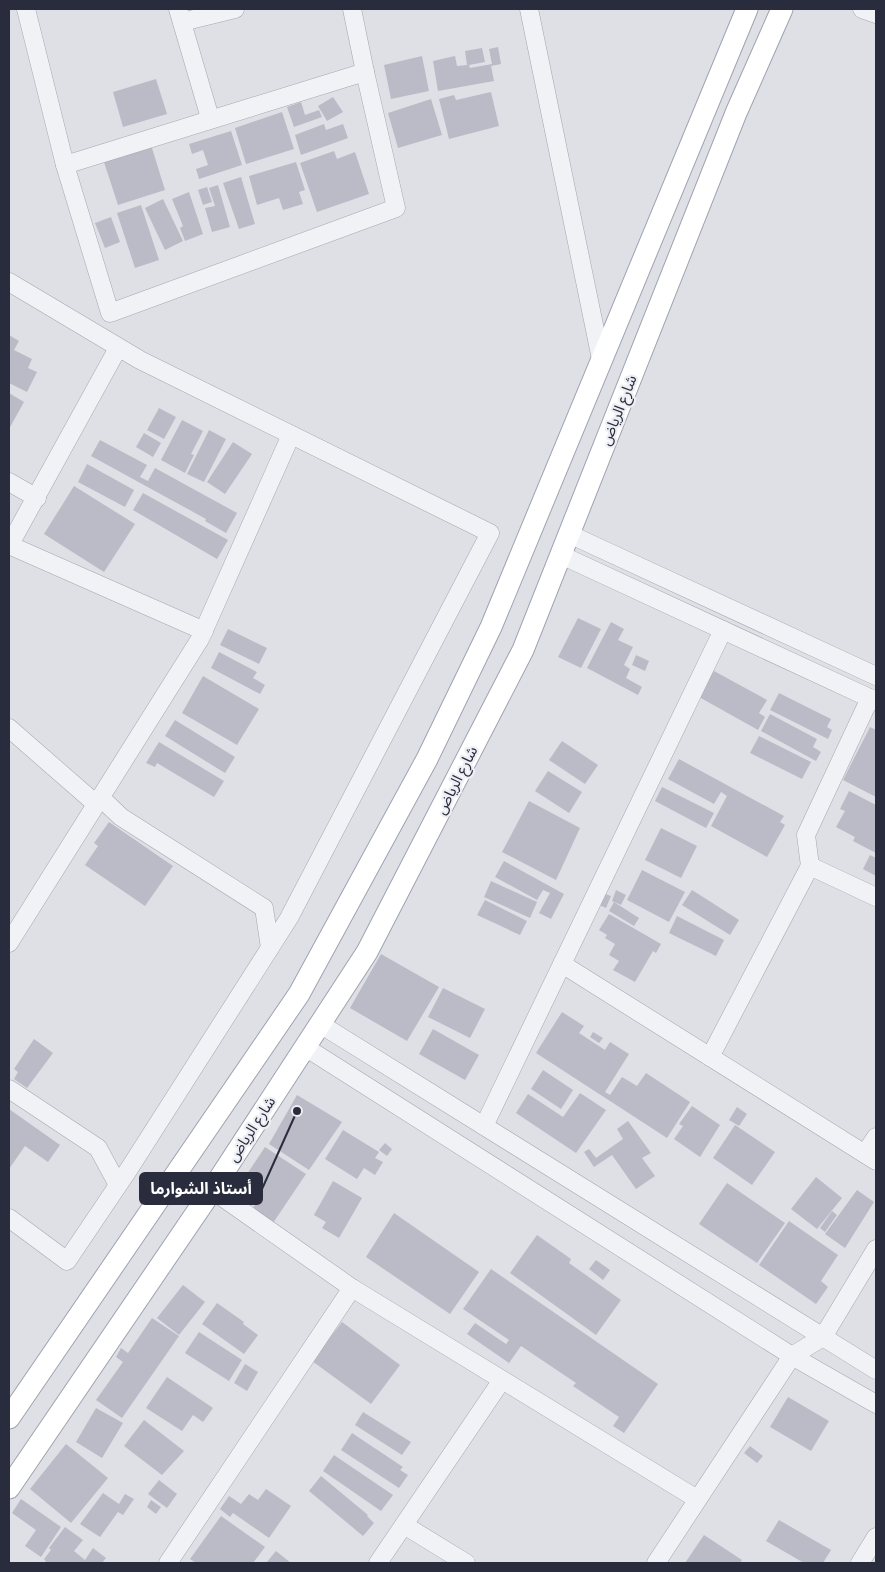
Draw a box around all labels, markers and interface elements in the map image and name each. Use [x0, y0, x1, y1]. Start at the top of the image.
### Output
street label: شارع الرياض [595, 372, 644, 449]
street label: شارع الرياض [431, 742, 484, 819]
street label: شارع الرياض [223, 1093, 282, 1167]
callout: أستاذ الشوارما [140, 1173, 262, 1204]
text: أستاذ الشوارما [150, 1178, 252, 1198]

